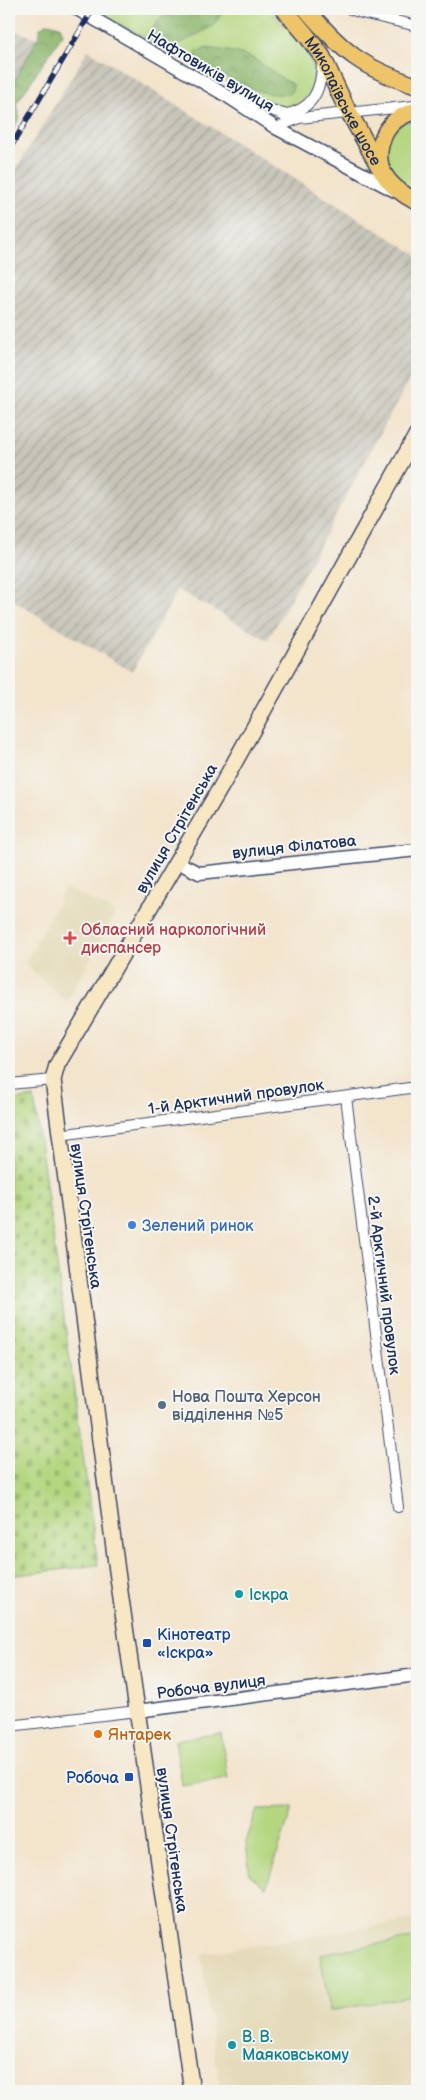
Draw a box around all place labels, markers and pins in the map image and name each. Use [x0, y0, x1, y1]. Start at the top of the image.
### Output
place label: Обласний наркологічний диспансер [81, 921, 266, 958]
marker: Обласний наркологічний диспансер [63, 931, 77, 945]
place label: Зелений ринок [142, 1217, 254, 1236]
marker: Зелений ринок [126, 1219, 138, 1231]
place label: Нова Пошта Херсон відділення №5 [172, 1388, 321, 1425]
marker: Нова Пошта Херсон відділення №5 [156, 1399, 168, 1411]
place label: Іскра [249, 1586, 289, 1605]
marker: Іскра [233, 1588, 245, 1600]
place label: Кінотеатр «Іскра» [157, 1626, 231, 1663]
marker: Кінотеатр «Іскра» [141, 1637, 153, 1649]
place label: Янтарек [108, 1726, 172, 1745]
marker: Янтарек [92, 1728, 104, 1740]
place label: Робоча [66, 1769, 120, 1788]
marker: Робоча [123, 1771, 135, 1783]
place label: В. В. Маяковському [242, 2028, 350, 2065]
marker: В. В. Маяковському [226, 2039, 238, 2051]

